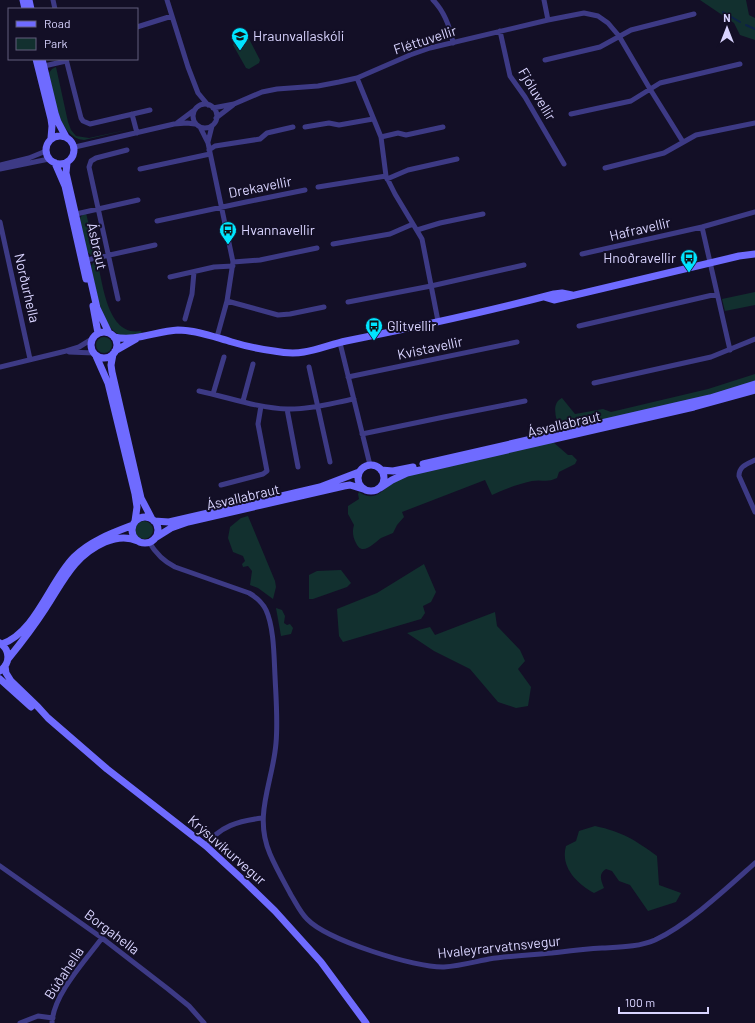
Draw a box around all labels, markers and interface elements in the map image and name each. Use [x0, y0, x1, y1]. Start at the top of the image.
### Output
legend [8, 8, 138, 60]
north arrow [707, 8, 747, 48]
text: N [723, 11, 731, 24]
text: Road [44, 16, 71, 30]
street label: Fléttuvellir [391, 21, 458, 58]
school or university icon: Hraunvallaskóli [230, 26, 250, 51]
place label: Hraunvallaskóli [253, 27, 344, 44]
text: Park [44, 36, 68, 50]
street label: Fjóluvellir [515, 64, 560, 123]
street label: Drekavellir [227, 172, 293, 201]
street label: Hafravellir [608, 213, 672, 244]
bus stop icon: Hvannavellir [218, 220, 238, 245]
street label: Ásbraut [84, 221, 111, 271]
place label: Hvannavellir [241, 221, 315, 238]
bus stop icon: Hnoðravellir [679, 248, 699, 273]
place label: Hnoðravellir [603, 249, 676, 266]
street label: Norðurhella [11, 252, 44, 324]
bus stop icon: Glitvellir [364, 316, 384, 341]
place label: Glitvellir [387, 317, 436, 334]
street label: Kvistavellir [396, 332, 464, 363]
street label: Ásvallabraut [526, 407, 602, 440]
street label: Ásvallabraut [205, 480, 281, 513]
street label: Krýsuvíkurvegur [185, 811, 270, 888]
street label: Borgahella [81, 905, 143, 958]
street label: Hvaleyrarvatnsvegur [436, 932, 561, 961]
street label: Búðahella [40, 943, 87, 1002]
scale bar [619, 989, 708, 1015]
text: 100 m [625, 995, 655, 1009]

